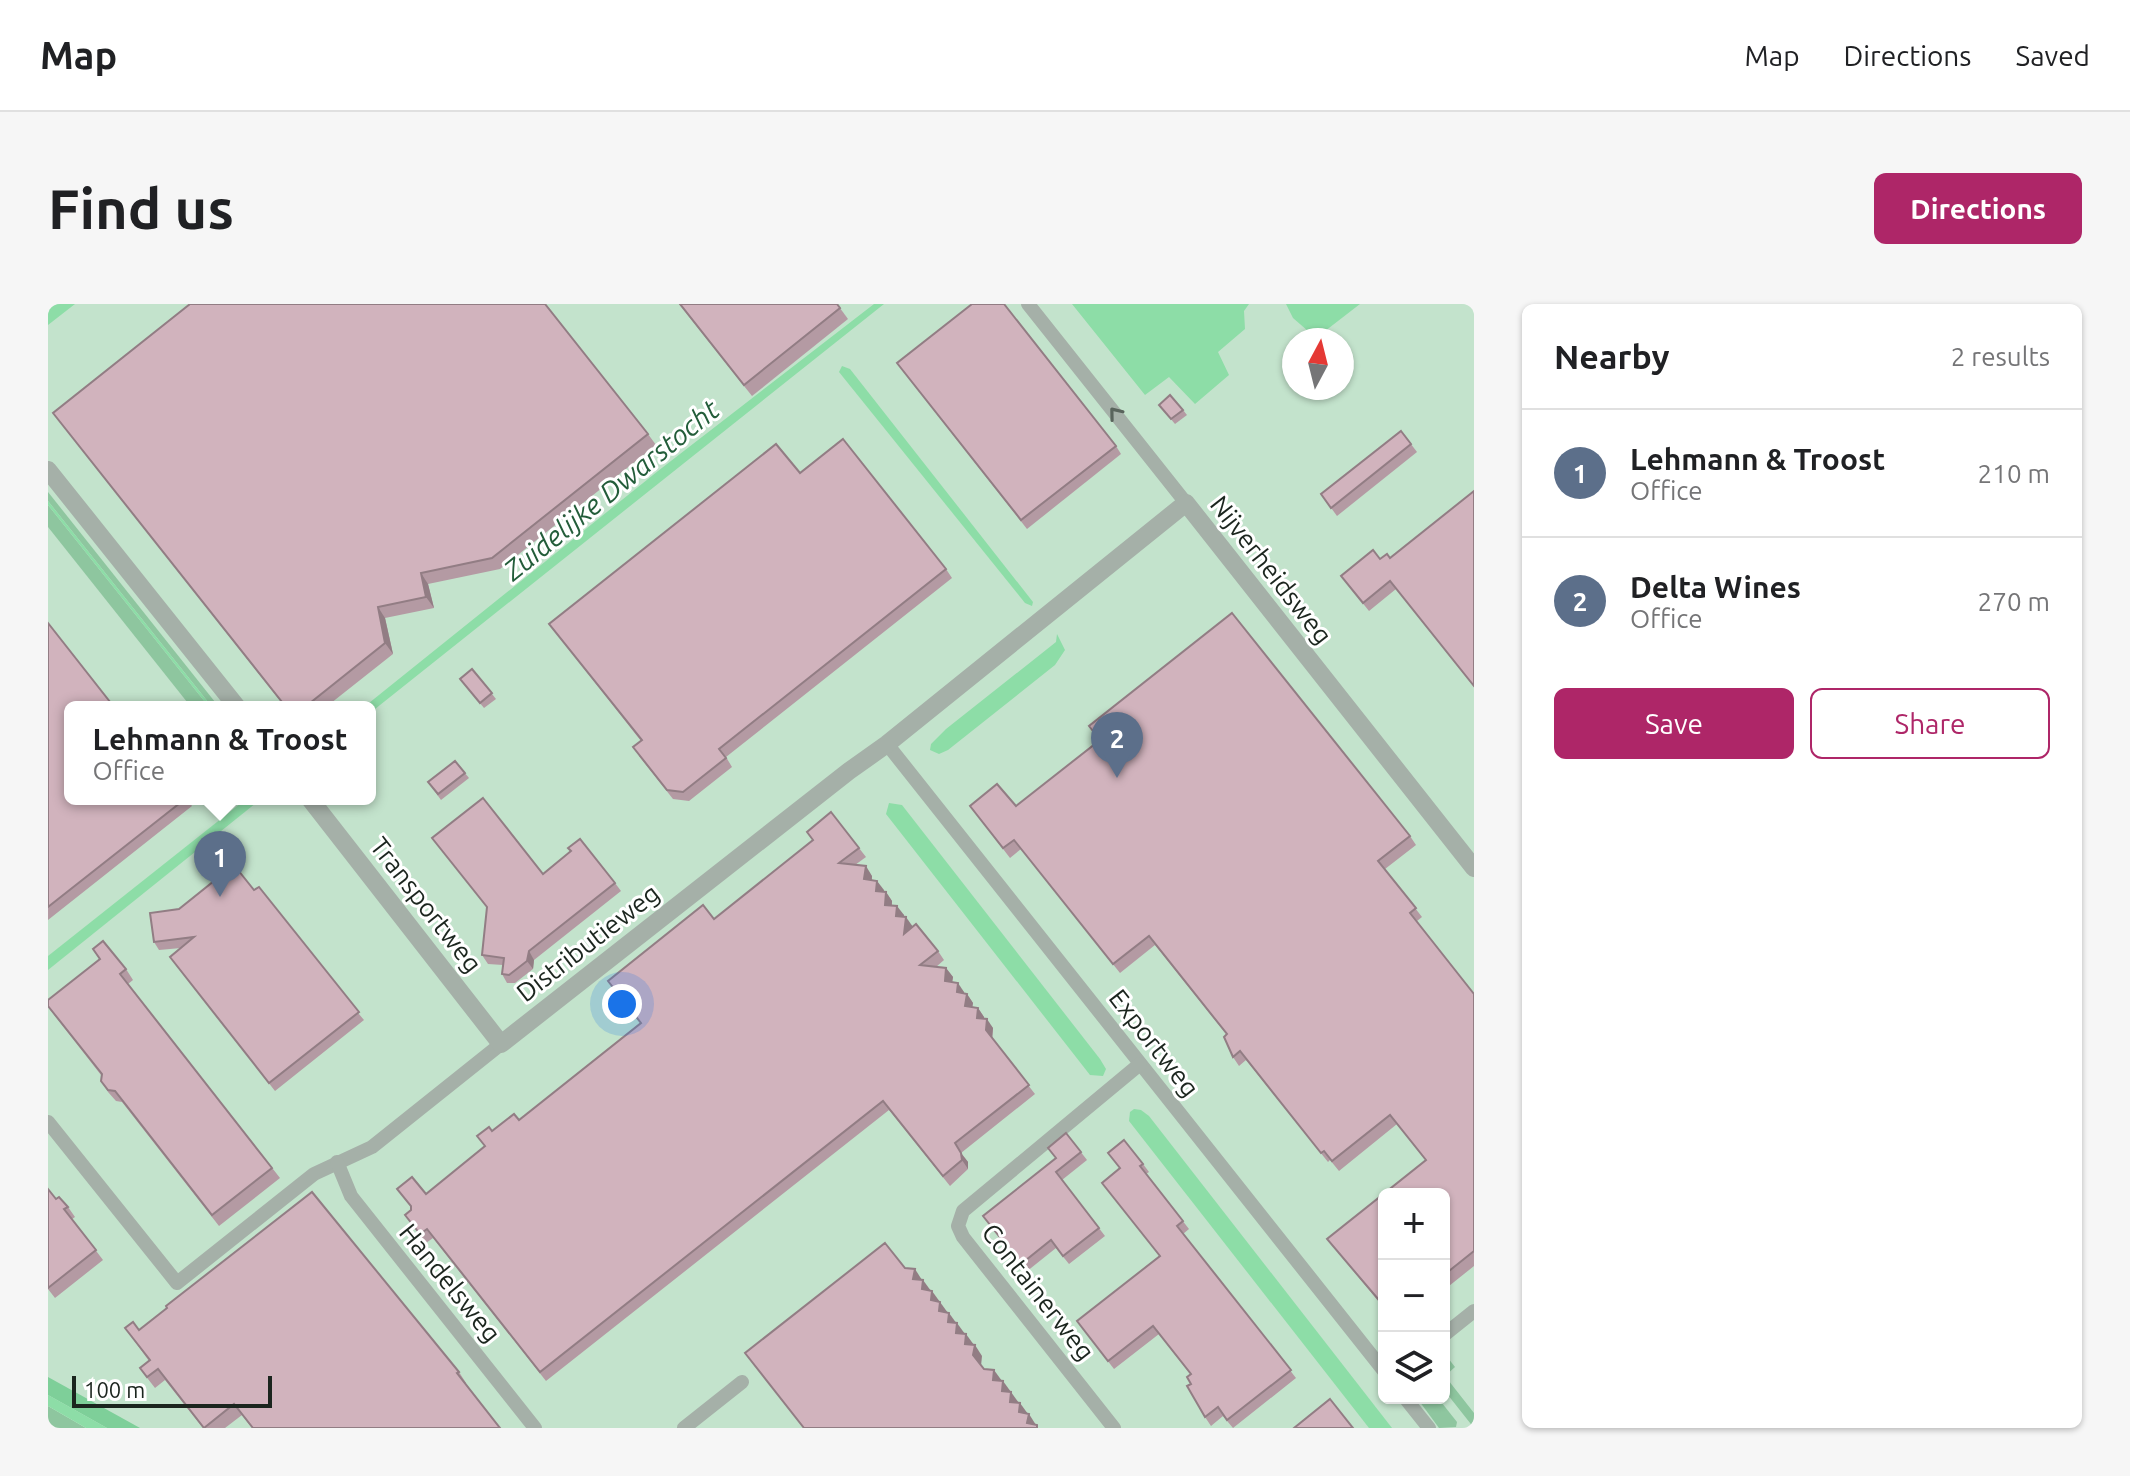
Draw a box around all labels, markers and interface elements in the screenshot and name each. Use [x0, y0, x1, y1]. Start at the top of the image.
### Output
text: Map [40, 34, 117, 76]
text: Map [1744, 40, 1800, 71]
text: Directions [1844, 40, 1971, 71]
text: Saved [2015, 40, 2090, 71]
button: Directions [1874, 173, 2082, 244]
text: Find us [48, 177, 234, 240]
north arrow [1282, 328, 1354, 400]
text: Nearby [1554, 337, 1669, 375]
text: 2 results [1951, 342, 2050, 371]
water label: Zuidelijke Dwarstocht [496, 393, 725, 587]
one-way arrow [1110, 407, 1124, 422]
text: Lehmann & Troost [1630, 442, 1885, 476]
text: 1 [1573, 459, 1587, 488]
text: 210 m [1978, 459, 2050, 488]
text: Office [1630, 476, 1703, 505]
street label: Nijverheidsweg [1205, 490, 1338, 649]
text: Delta Wines [1630, 570, 1801, 604]
text: 2 [1573, 587, 1587, 616]
text: 270 m [1978, 587, 2050, 616]
text: Office [1630, 604, 1703, 633]
button: Save [1554, 688, 1794, 759]
button: Share [1810, 688, 2050, 759]
popup [64, 701, 376, 805]
pin: 2 [1091, 712, 1143, 778]
text: Lehmann & Troost [92, 722, 348, 756]
text: Office [92, 756, 165, 785]
pin: 1 [194, 831, 246, 897]
street label: Transportweg [365, 832, 488, 978]
street label: Distributieweg [511, 878, 665, 1007]
street label: Exportweg [1104, 983, 1205, 1102]
your location [602, 984, 642, 1024]
map controls [1378, 1188, 1450, 1404]
button: + [1378, 1188, 1450, 1260]
street label: Handelsweg [394, 1218, 507, 1348]
street label: Containerweg [976, 1218, 1101, 1366]
button: − [1378, 1260, 1450, 1332]
button: layers [1378, 1332, 1450, 1404]
scale bar [72, 1372, 272, 1408]
text: 100 m [84, 1377, 145, 1402]

